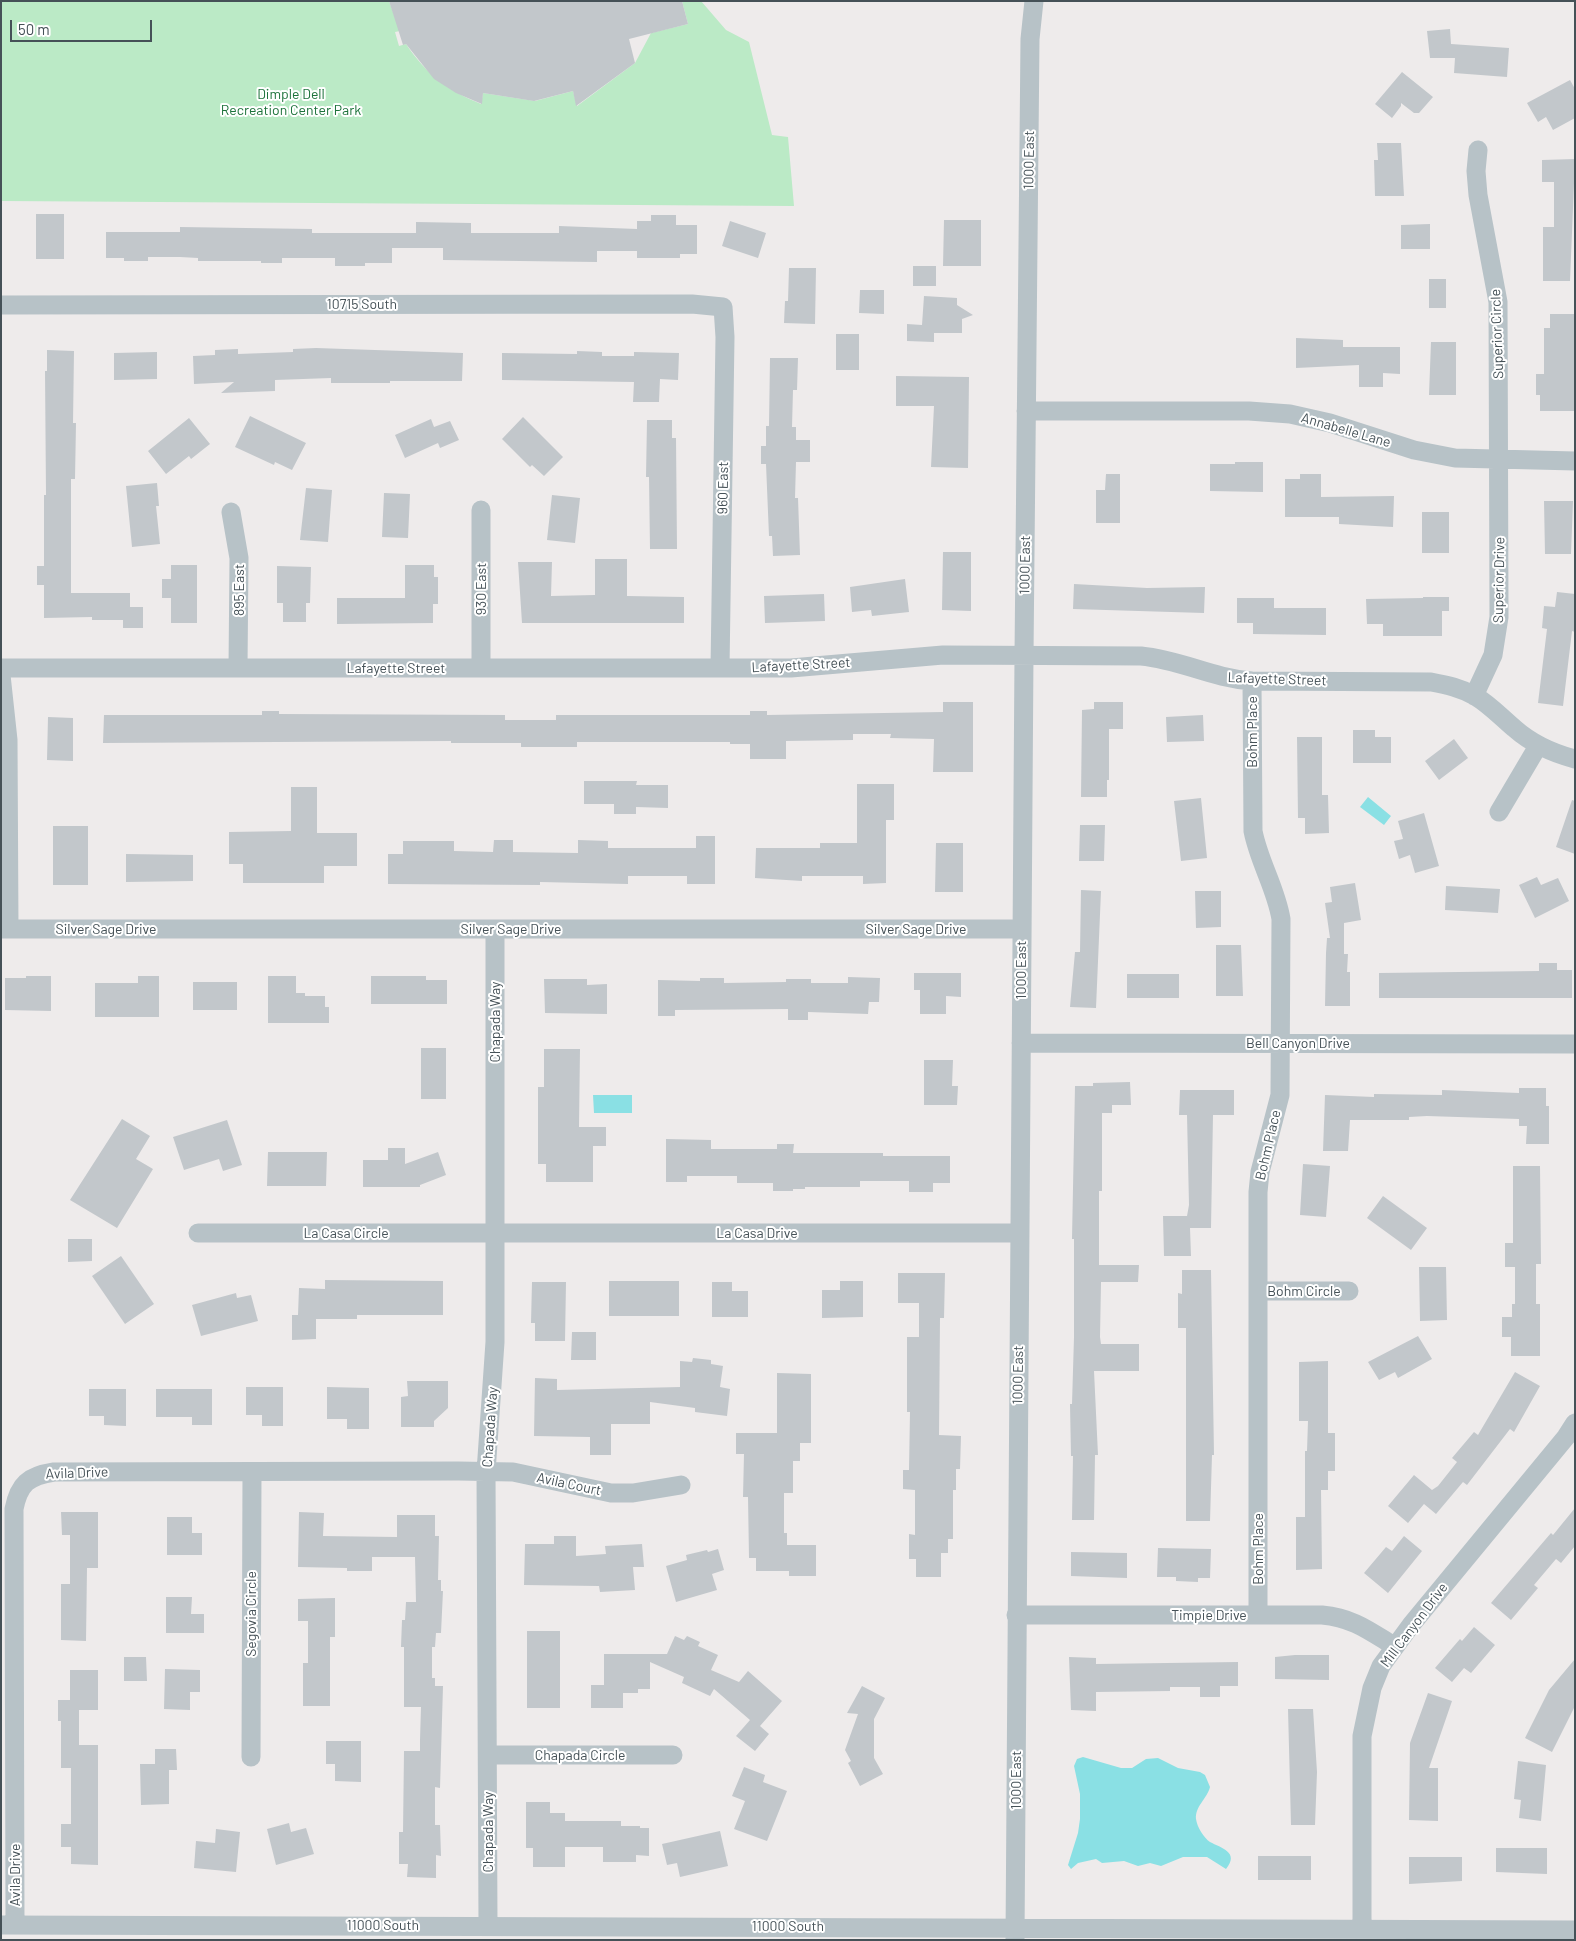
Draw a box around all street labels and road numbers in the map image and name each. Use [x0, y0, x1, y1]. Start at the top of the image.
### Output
street label: 1000 East [1020, 130, 1038, 190]
street label: Superior Circle [1487, 289, 1507, 379]
street label: 10715 South [327, 296, 397, 312]
street label: Annabelle Lane [1299, 409, 1393, 451]
street label: 960 East [714, 462, 732, 514]
street label: 1000 East [1016, 535, 1034, 595]
street label: Superior Drive [1490, 537, 1508, 623]
street label: 930 East [473, 563, 489, 615]
street label: 895 East [231, 564, 247, 616]
street label: Lafayette Street [751, 654, 851, 676]
street label: Lafayette Street [347, 660, 445, 676]
street label: Lafayette Street [1227, 669, 1327, 689]
street label: Bohm Place [1244, 696, 1260, 768]
street label: Silver Sage Drive [56, 921, 156, 937]
street label: Silver Sage Drive [461, 921, 561, 937]
street label: Silver Sage Drive [866, 921, 966, 937]
street label: 1000 East [1013, 941, 1029, 999]
street label: Chapada Way [487, 982, 503, 1062]
street label: Bell Canyon Drive [1246, 1035, 1350, 1051]
street label: Bohm Place [1252, 1108, 1284, 1182]
street label: La Casa Circle [303, 1225, 389, 1241]
street label: La Casa Drive [716, 1225, 798, 1241]
street label: Bohm Circle [1267, 1283, 1341, 1299]
street label: 1000 East [1009, 1345, 1027, 1405]
street label: Chapada Way [479, 1386, 501, 1468]
street label: Avila Drive [45, 1464, 109, 1482]
street label: Avila Court [535, 1469, 603, 1499]
street label: Bohm Place [1250, 1513, 1266, 1585]
street label: Segovia Circle [243, 1571, 259, 1657]
street label: Mill Canyon Drive [1377, 1580, 1451, 1670]
street label: Timpie Drive [1171, 1607, 1247, 1623]
street label: Chapada Circle [535, 1747, 625, 1763]
street label: 1000 East [1008, 1751, 1024, 1809]
street label: Chapada Way [480, 1792, 496, 1872]
street label: Avila Drive [7, 1844, 23, 1906]
street label: 11000 South [347, 1917, 419, 1933]
street label: 11000 South [752, 1918, 824, 1934]

